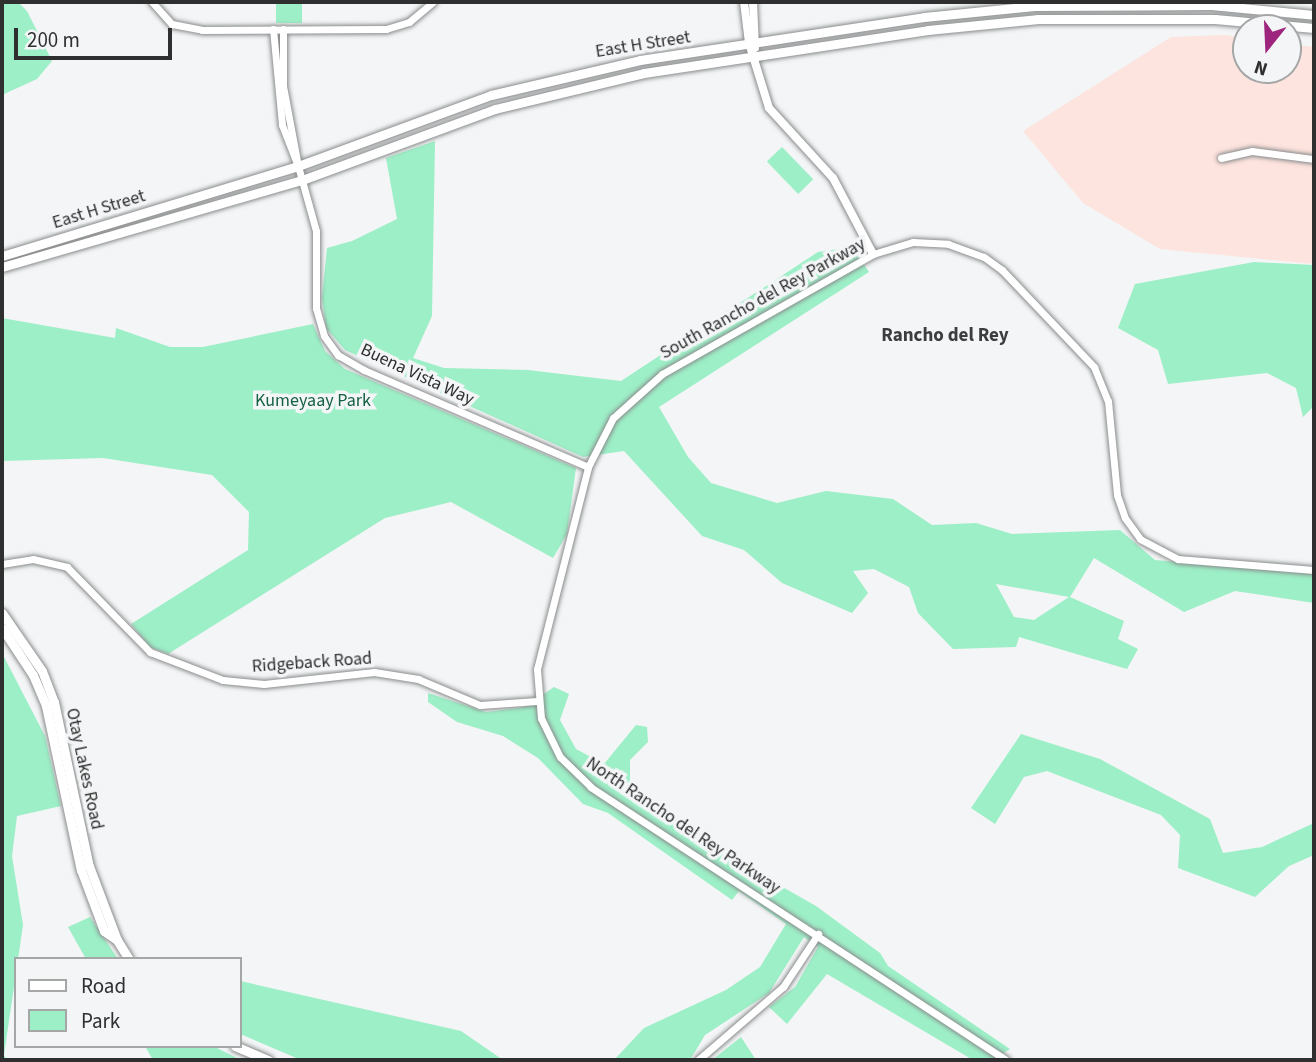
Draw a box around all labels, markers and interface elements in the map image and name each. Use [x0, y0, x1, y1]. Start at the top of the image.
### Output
scale bar [18, 14, 175, 58]
north arrow [1232, 14, 1302, 84]
text: 200 m [27, 25, 80, 55]
street label: East H Street [594, 27, 692, 63]
text: N [1251, 53, 1271, 82]
street label: East H Street [50, 186, 148, 234]
street label: South Rancho del Rey Parkway [657, 234, 869, 364]
district label: Rancho del Rey [881, 325, 1009, 347]
street label: Buena Vista Way [357, 339, 477, 411]
park label: Kumeyaay Park [255, 390, 371, 412]
street label: Ridgeback Road [251, 648, 373, 678]
street label: Otay Lakes Road [61, 706, 107, 832]
street label: North Rancho del Rey Parkway [582, 753, 784, 899]
legend [14, 957, 242, 1048]
text: Road [81, 971, 126, 1001]
text: Park [81, 1006, 120, 1036]

